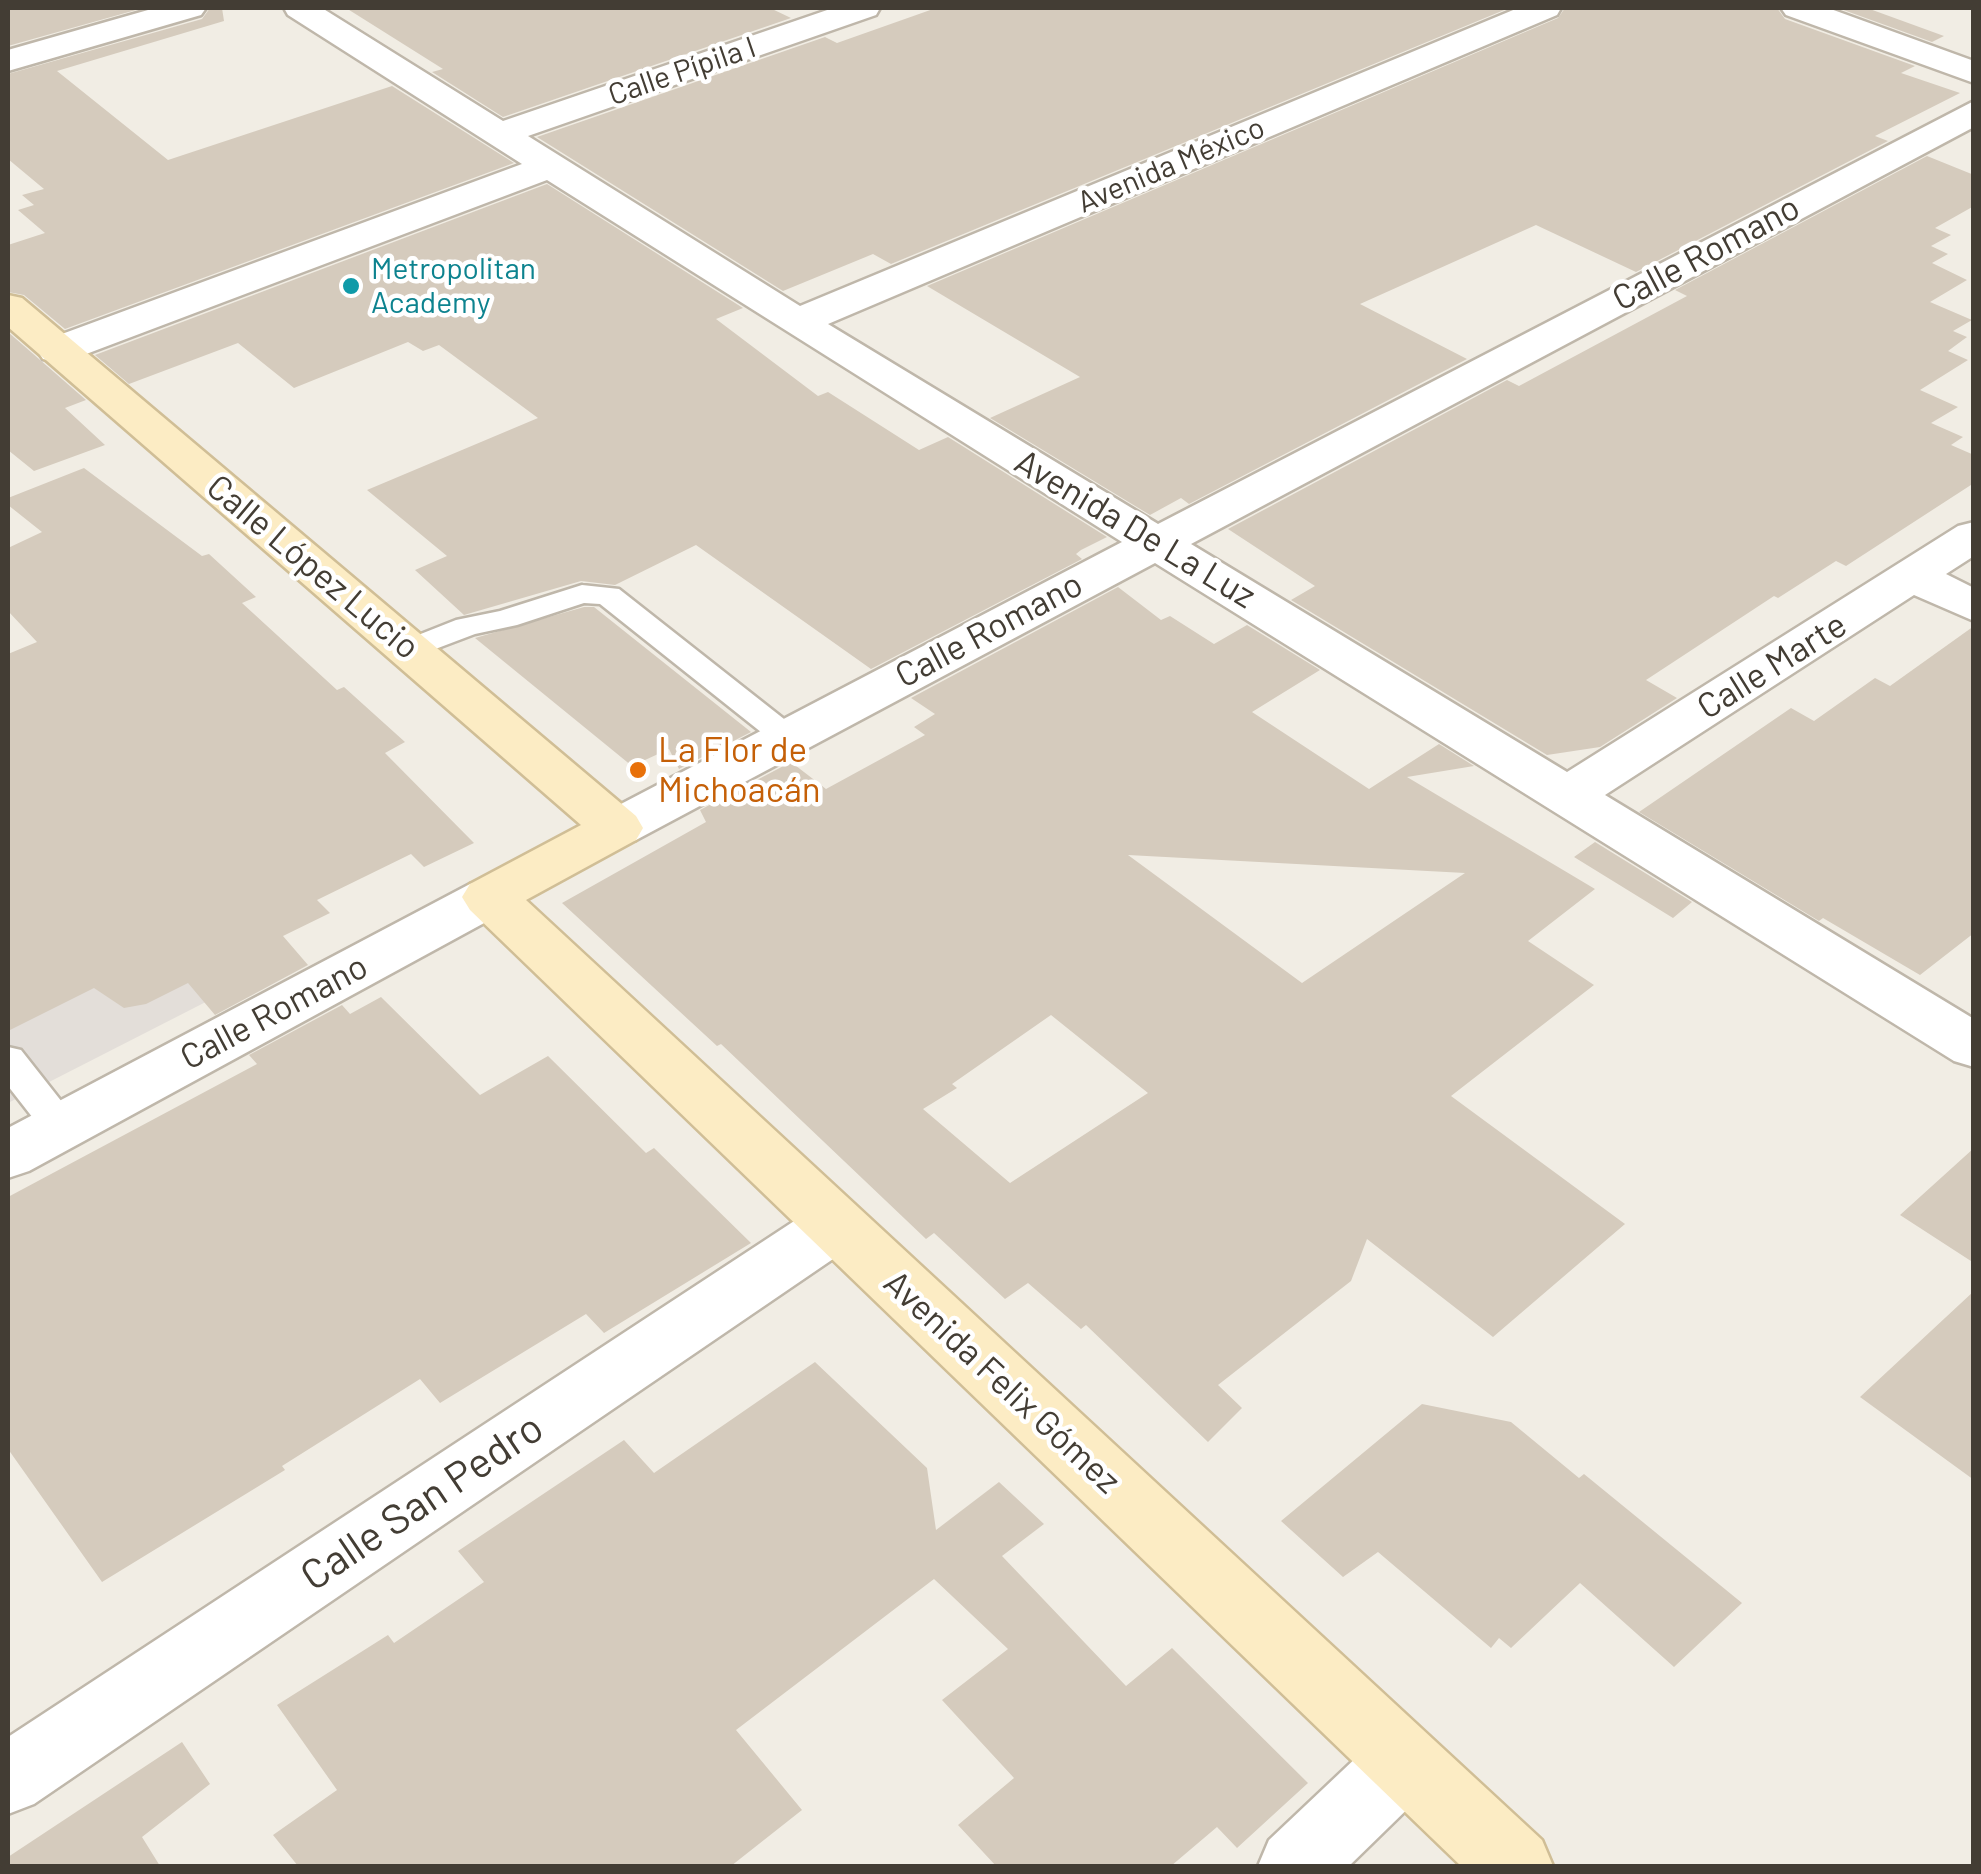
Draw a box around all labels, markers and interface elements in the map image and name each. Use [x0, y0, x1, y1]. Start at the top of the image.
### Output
street label: Calle Pípila I [604, 29, 760, 113]
street label: Avenida México [1072, 109, 1270, 221]
street label: Calle Romano [1605, 186, 1807, 320]
place label: Metropolitan Academy [371, 251, 536, 322]
marker: Metropolitan Academy [340, 275, 362, 297]
street label: Avenida De La Luz [1007, 441, 1263, 617]
street label: Calle López Lucio [198, 466, 428, 668]
street label: Calle Romano [888, 563, 1090, 697]
street label: Calle Marte [1690, 604, 1854, 728]
place label: La Flor de Michoacán [658, 729, 821, 811]
marker: La Flor de Michoacán [627, 759, 649, 781]
street label: Calle Romano [173, 945, 375, 1079]
street label: Avenida Felix Gómez [875, 1262, 1129, 1502]
street label: Calle San Pedro [291, 1403, 553, 1601]

